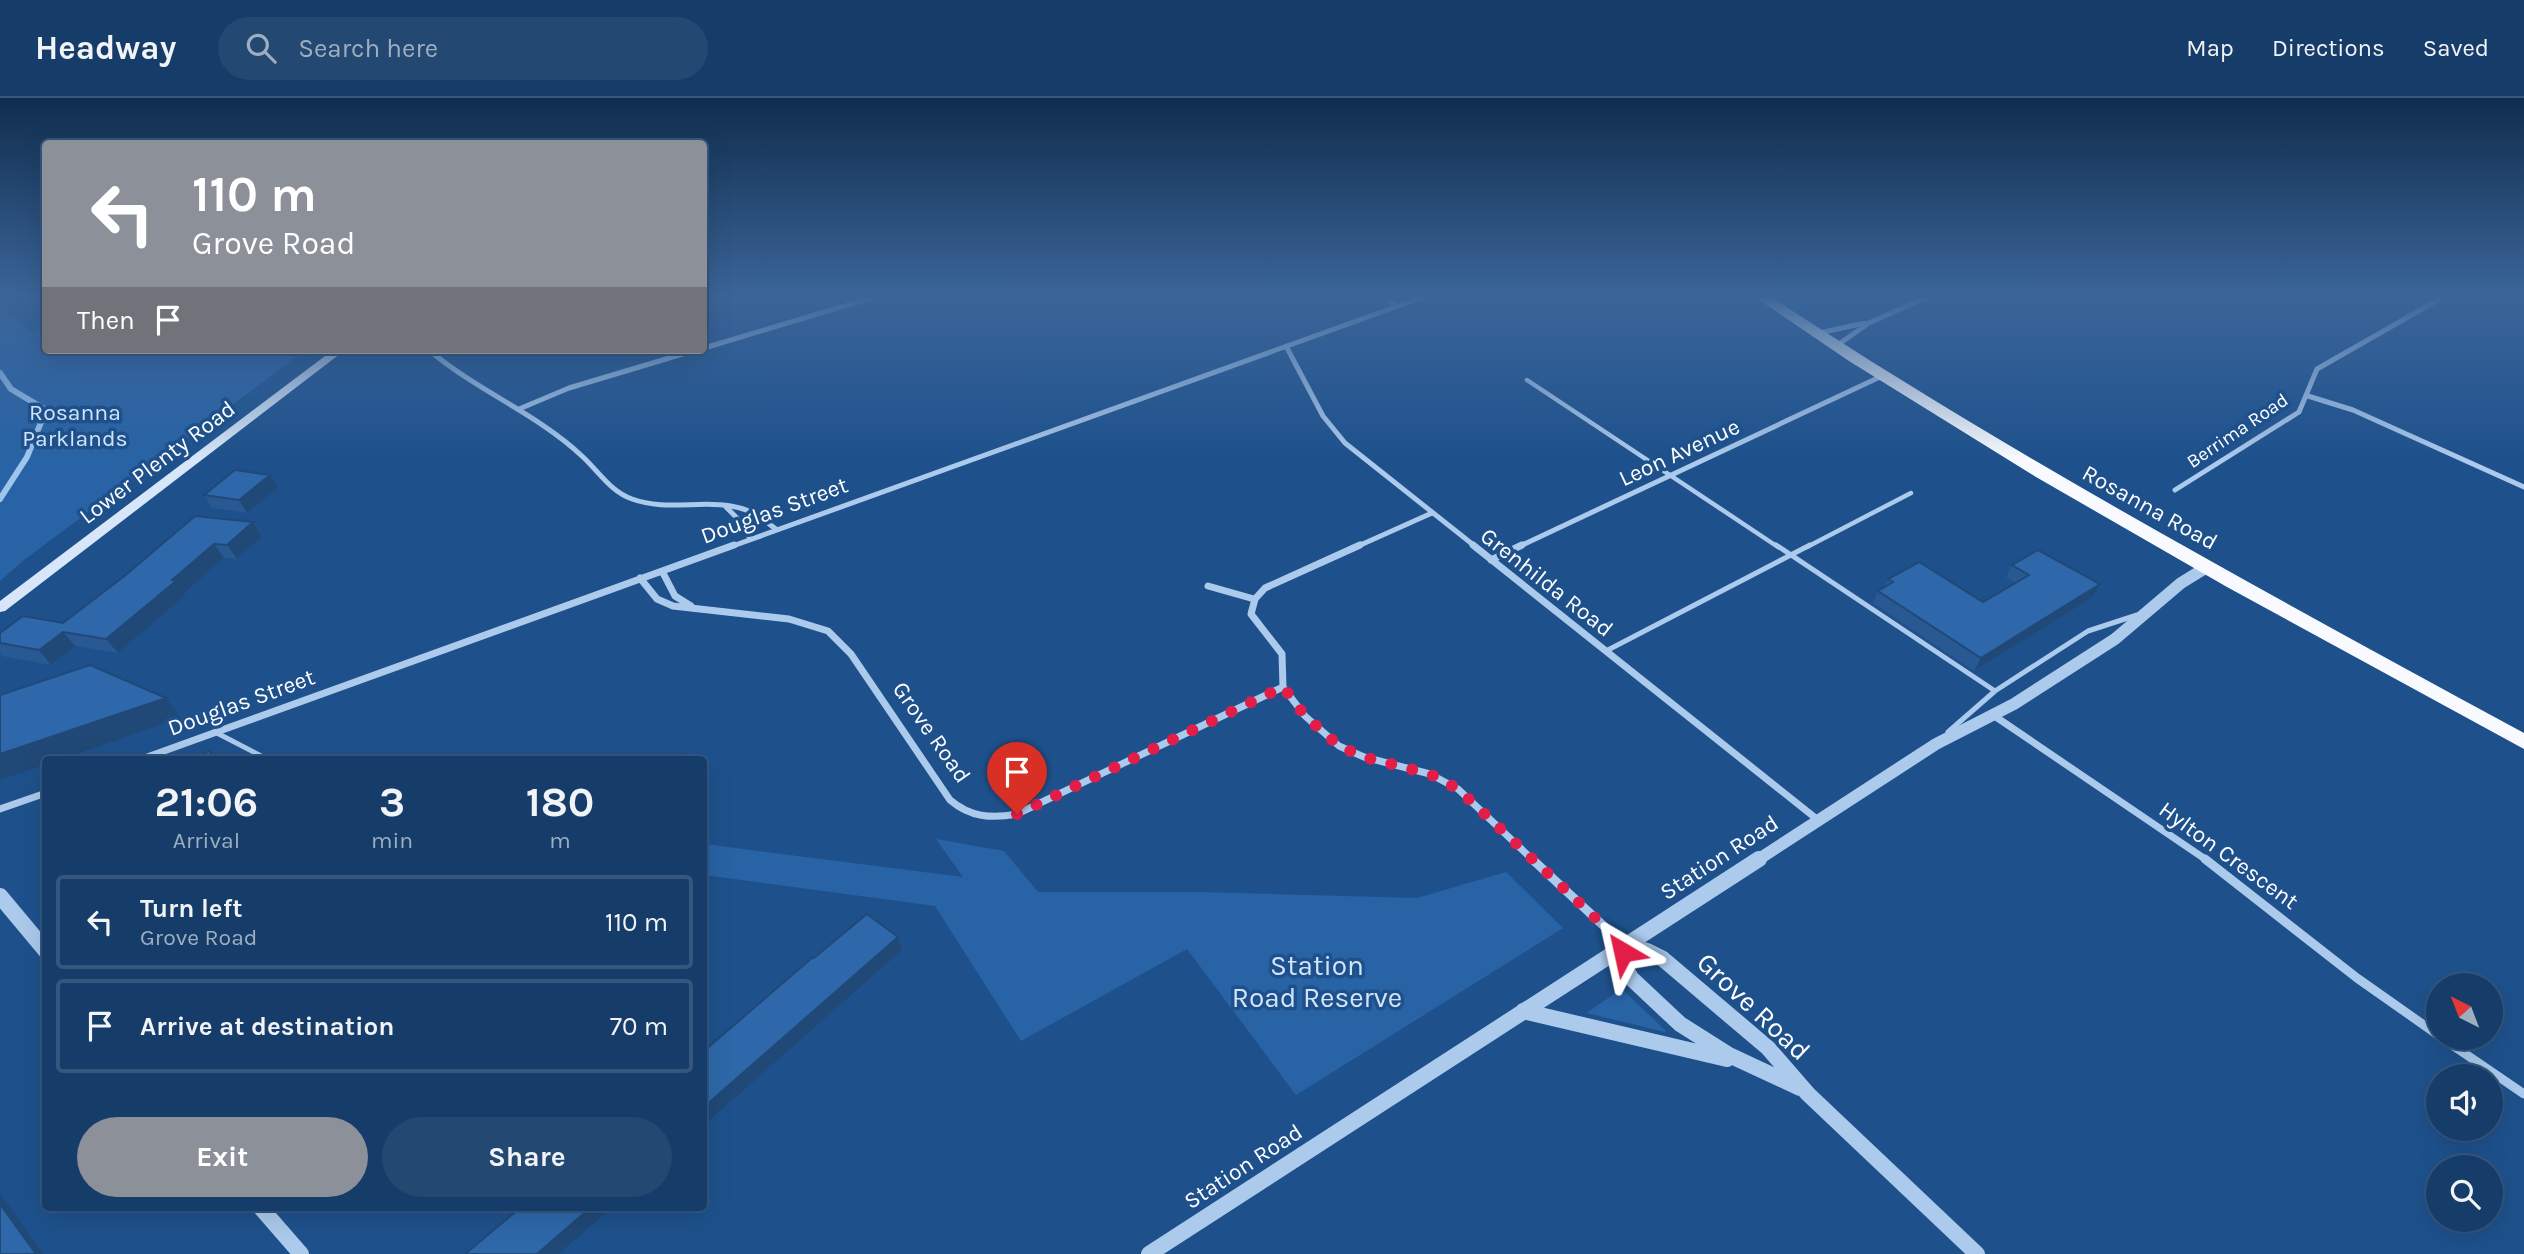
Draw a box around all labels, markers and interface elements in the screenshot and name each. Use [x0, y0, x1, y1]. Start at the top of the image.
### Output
search box [218, 17, 708, 80]
text: Headway [35, 29, 176, 67]
icon: search [242, 29, 280, 67]
text: Search here [298, 33, 438, 64]
text: Map [2186, 34, 2234, 62]
text: Directions [2272, 34, 2385, 62]
text: Saved [2423, 34, 2489, 62]
text: 110 m [192, 166, 317, 223]
icon: left [77, 168, 168, 259]
text: Grove Road [192, 225, 355, 262]
icon: arrive [149, 301, 187, 339]
text: Then [77, 305, 135, 336]
street label: Berrima Road [2183, 389, 2292, 473]
street label: Lower Plenty Road [74, 395, 241, 530]
park label: Rosanna Parklands [22, 399, 128, 452]
street label: Leon Avenue [1615, 413, 1744, 492]
street label: Rosanna Road [2078, 459, 2222, 556]
street label: Douglas Street [697, 471, 852, 550]
street label: Grenhilda Road [1475, 522, 1618, 643]
street label: Douglas Street [164, 663, 319, 742]
street label: Grove Road [887, 676, 976, 788]
pin [987, 742, 1047, 814]
icon: arrive [998, 753, 1036, 791]
text: 21:06 [155, 777, 258, 827]
text: 3 [379, 777, 405, 827]
text: 180 [526, 777, 594, 827]
street label: Hylton Crescent [2154, 796, 2304, 915]
street label: Station Road [1655, 809, 1783, 906]
text: Arrival [173, 827, 240, 854]
text: min [371, 827, 413, 854]
text: m [549, 827, 571, 854]
text: Turn left [140, 893, 242, 924]
icon: left [81, 903, 119, 941]
text: 110 m [605, 907, 668, 938]
position arrow [1586, 915, 1660, 989]
text: Grove Road [140, 924, 257, 951]
street label: Grove Road [1690, 946, 1817, 1067]
park label: Station Road Reserve [1232, 949, 1402, 1014]
north arrow [2426, 973, 2502, 1050]
map controls [2426, 973, 2503, 1232]
icon: arrive [81, 1007, 119, 1045]
text: Arrive at destination [140, 1011, 394, 1042]
text: 70 m [610, 1011, 668, 1042]
button: sound [2426, 1064, 2503, 1141]
button: Exit [77, 1117, 368, 1197]
button: Share [382, 1117, 672, 1197]
street label: Station Road [1179, 1118, 1307, 1215]
button: search [2426, 1155, 2503, 1232]

